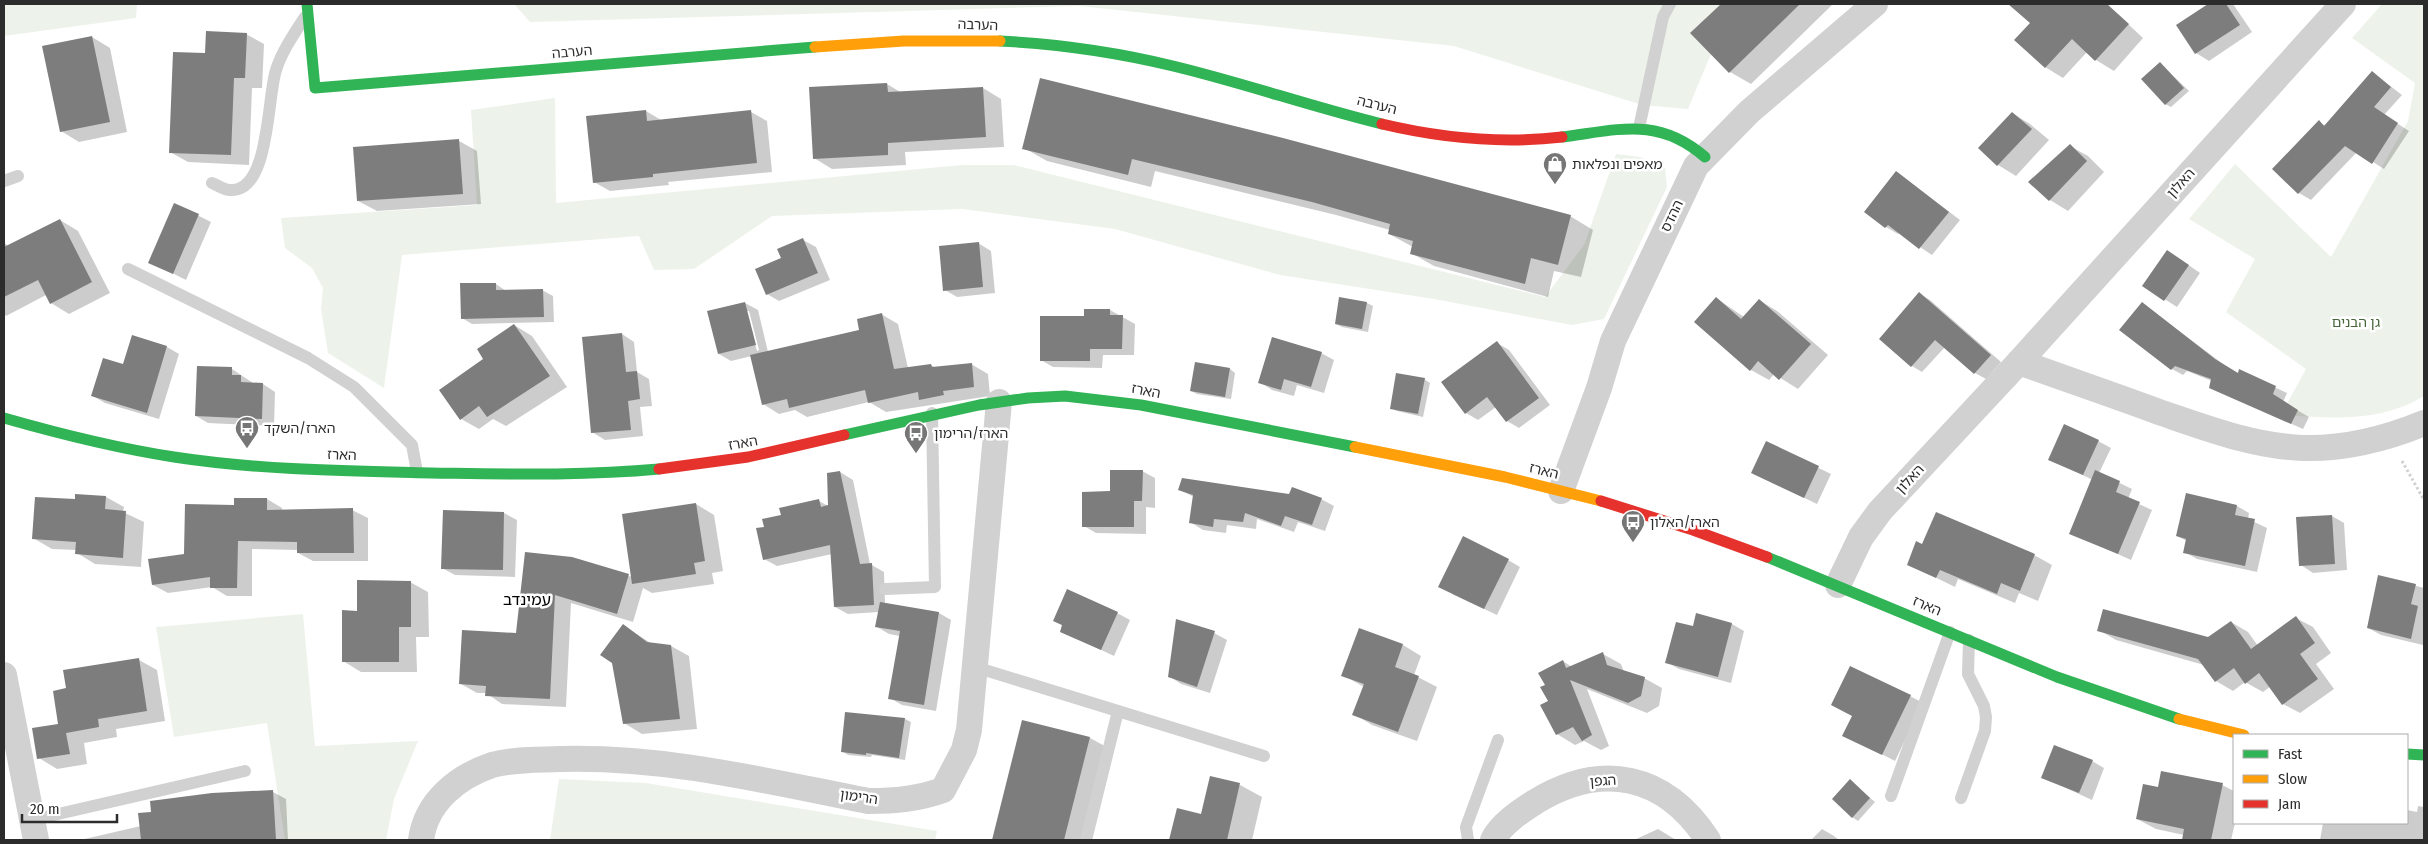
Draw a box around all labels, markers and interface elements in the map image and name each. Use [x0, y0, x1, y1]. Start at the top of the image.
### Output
street label: הערבה [957, 16, 999, 34]
street label: הערבה [551, 42, 593, 62]
street label: הערבה [1355, 92, 1399, 118]
shop icon: מאפים ונפלאות [1542, 151, 1568, 185]
place label: מאפים ונפלאות [1572, 156, 1663, 173]
street label: האלון [2163, 165, 2199, 201]
street label: ההדס [1657, 197, 1687, 235]
park label: גן הבנים [2332, 314, 2380, 331]
street label: הארז [1130, 380, 1162, 402]
bus stop icon: הארז/השקד [234, 415, 260, 449]
place label: הארז/השקד [264, 420, 335, 437]
bus stop icon: הארז/הרימון [903, 420, 929, 454]
place label: הארז/הרימון [934, 425, 1008, 442]
street label: הארז [727, 432, 759, 454]
street label: הארז [327, 446, 357, 464]
street label: הארז [1528, 459, 1560, 483]
street label: האלון [1892, 461, 1928, 497]
bus stop icon: הארז/האלון [1620, 509, 1646, 543]
place label: הארז/האלון [1650, 514, 1720, 531]
district label: עמינדב [503, 590, 551, 609]
street label: הארז [1910, 592, 1944, 620]
legend [2233, 734, 2408, 824]
text: Fast [2278, 745, 2302, 763]
text: Slow [2278, 770, 2307, 788]
street label: הגפן [1589, 772, 1617, 790]
street label: הרימון [839, 786, 879, 808]
scale bar [22, 792, 118, 824]
text: Jam [2278, 795, 2301, 813]
text: 20 m [30, 800, 60, 818]

